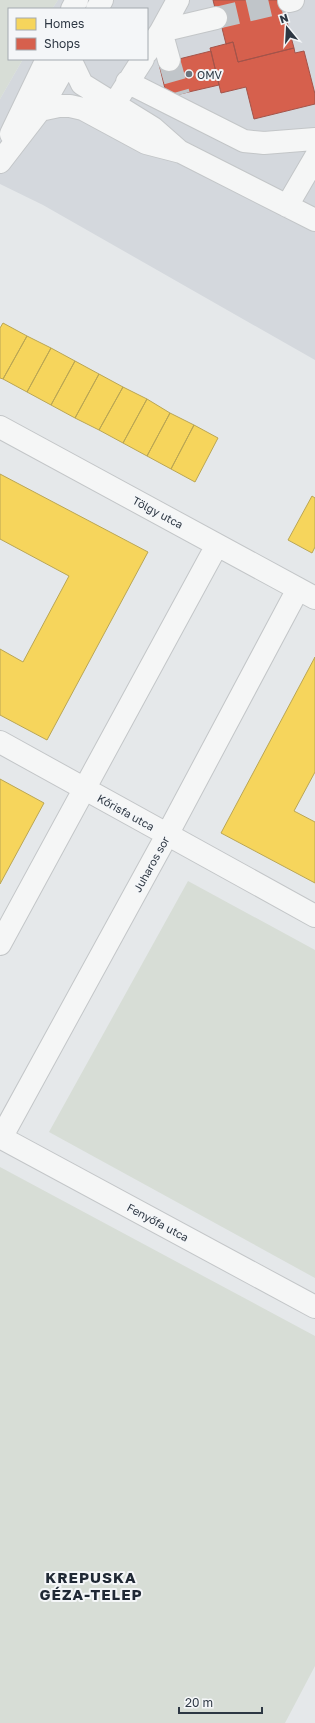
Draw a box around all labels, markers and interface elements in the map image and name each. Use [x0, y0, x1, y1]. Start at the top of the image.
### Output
legend [8, 8, 148, 60]
north arrow [267, 8, 307, 48]
text: N [278, 11, 290, 25]
text: Homes [44, 16, 84, 31]
text: Shops [44, 36, 80, 51]
place label: OMV [197, 68, 223, 81]
marker: OMV [184, 69, 194, 79]
street label: Tölgy utca [131, 493, 185, 531]
street label: Kőrisfa utca [95, 791, 157, 833]
street label: Juharos sor [130, 833, 172, 894]
street label: Fenyőfa utca [125, 1200, 191, 1244]
district label: KREPUSKA GÉZA-TELEP [39, 1568, 143, 1603]
scale bar [179, 1689, 262, 1715]
text: 20 m [185, 1695, 213, 1710]

